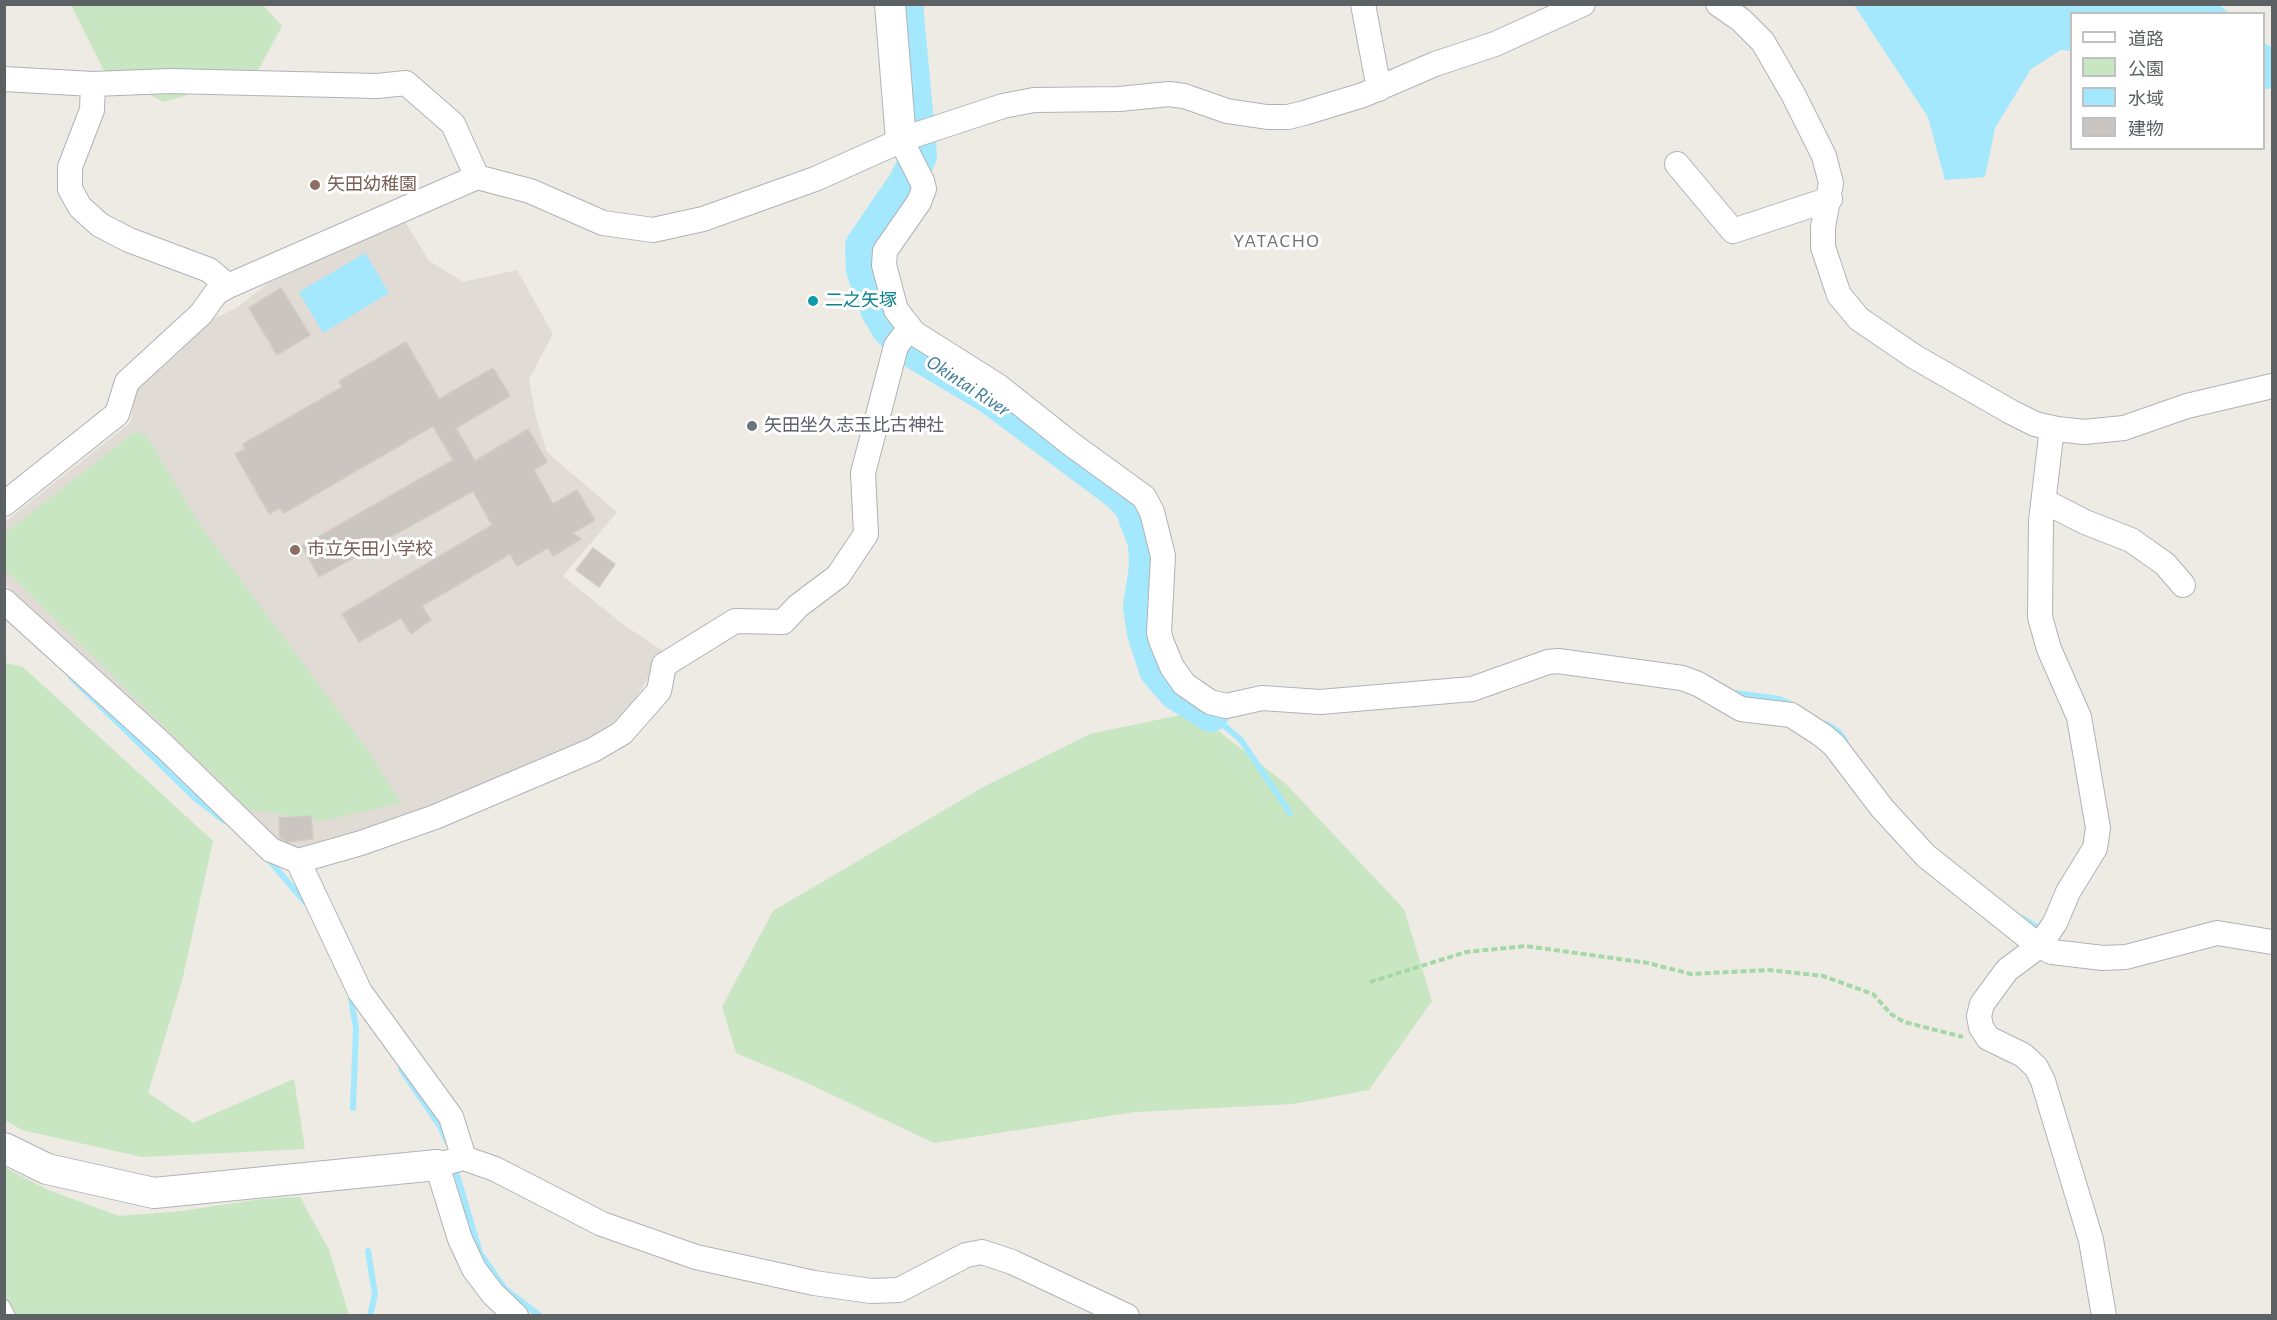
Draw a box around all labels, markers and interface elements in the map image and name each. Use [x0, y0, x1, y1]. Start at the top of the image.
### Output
legend [2070, 12, 2265, 150]
text: 道路 [2128, 31, 2164, 49]
text: 公園 [2128, 61, 2164, 79]
text: 水域 [2128, 91, 2164, 109]
text: 建物 [2128, 121, 2164, 139]
place label: 矢田幼稚園 [327, 174, 417, 196]
marker: 矢田幼稚園 [308, 178, 322, 192]
district label: YATACHO [1234, 229, 1320, 253]
place label: 二之矢塚 [825, 290, 897, 312]
marker: 二之矢塚 [806, 294, 820, 308]
water label: Okintai River [922, 350, 1014, 422]
place label: 矢田坐久志玉比古神社 [764, 415, 944, 437]
marker: 矢田坐久志玉比古神社 [745, 419, 759, 433]
place label: 市立矢田小学校 [307, 539, 433, 561]
marker: 市立矢田小学校 [288, 543, 302, 557]

